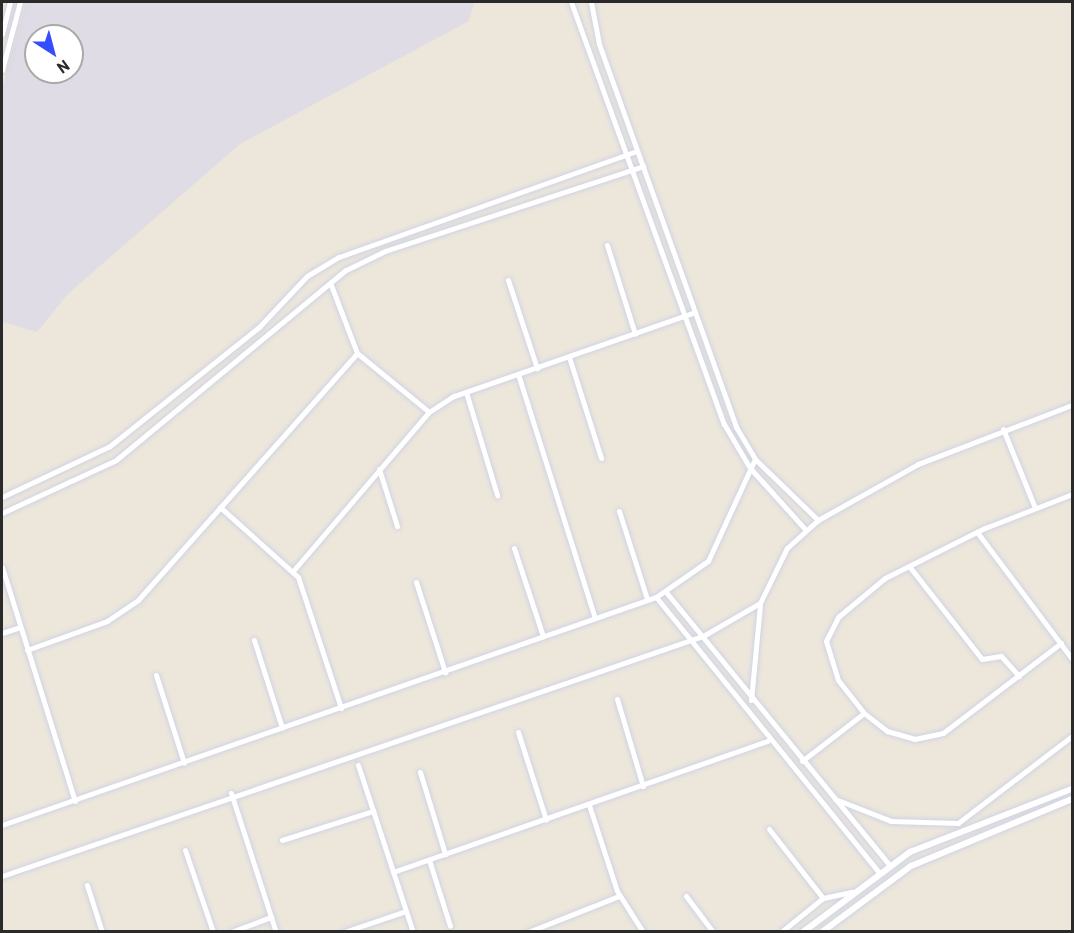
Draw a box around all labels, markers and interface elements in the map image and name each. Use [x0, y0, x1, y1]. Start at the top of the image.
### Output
north arrow [24, 24, 84, 84]
text: N [54, 57, 74, 78]

